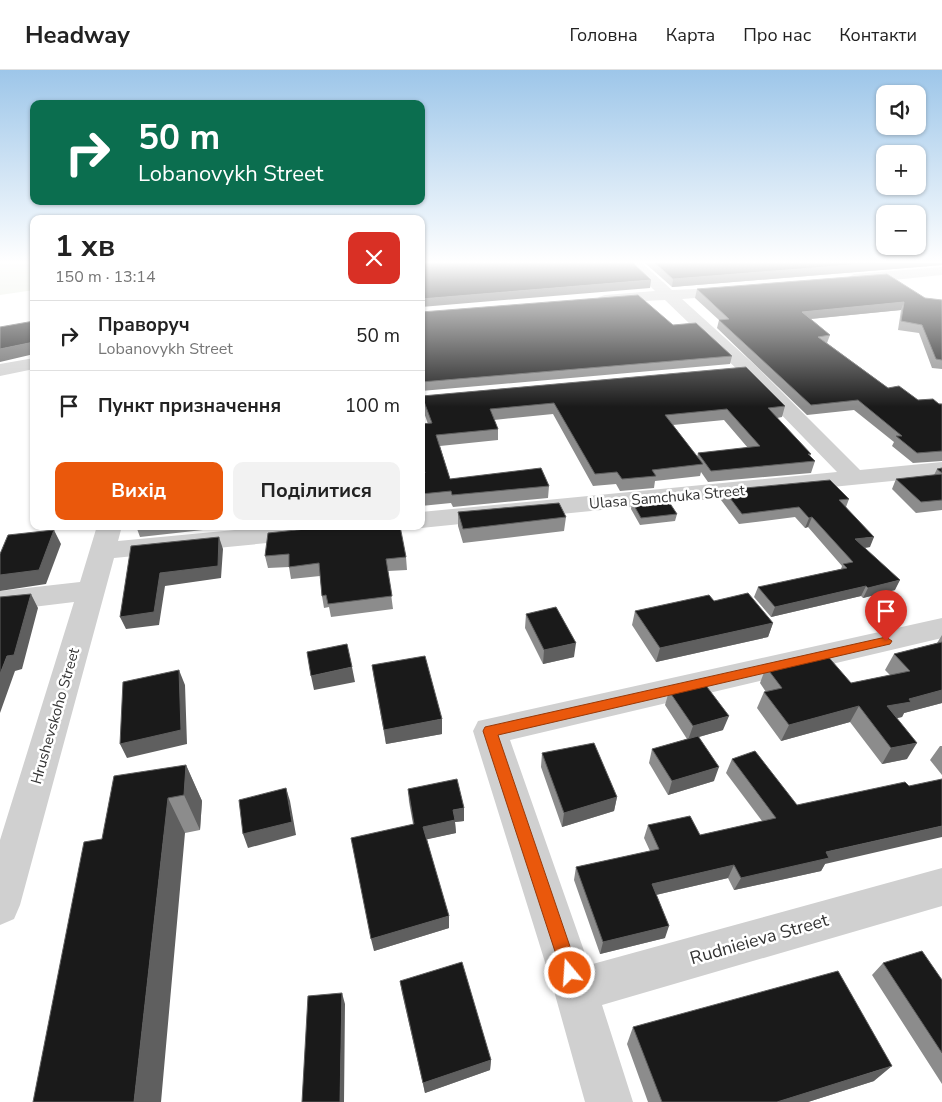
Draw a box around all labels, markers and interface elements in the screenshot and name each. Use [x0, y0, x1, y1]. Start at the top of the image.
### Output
text: Headway [25, 19, 130, 51]
text: Головна [569, 23, 638, 47]
text: Карта [666, 23, 715, 47]
text: Про нас [743, 23, 811, 47]
text: Контакти [839, 23, 917, 47]
map controls [876, 85, 926, 255]
button: sound [876, 85, 926, 135]
text: 50 m [138, 114, 220, 161]
icon: right [55, 120, 120, 185]
button: + [876, 145, 926, 195]
text: Lobanovykh Street [138, 159, 323, 189]
button: − [876, 205, 926, 255]
text: 1 хв [55, 226, 115, 267]
button: close [348, 232, 400, 284]
text: 150 m · 13:14 [55, 266, 156, 288]
text: Праворуч [98, 312, 190, 338]
icon: right [55, 322, 83, 350]
text: 50 m [356, 323, 400, 349]
text: Lobanovykh Street [98, 338, 233, 360]
icon: arrive [55, 392, 83, 420]
text: Пункт призначення [98, 393, 281, 419]
text: 100 m [345, 393, 400, 419]
button: Вихід [55, 462, 223, 520]
button: Поділитися [233, 462, 400, 520]
street label: Ulasa Samchuka Street [588, 480, 747, 514]
pin [865, 590, 907, 641]
icon: arrive [872, 597, 900, 625]
street label: Hrushevskoho Street [26, 645, 84, 786]
street label: Rudnieieva Street [687, 908, 832, 970]
position arrow [543, 946, 595, 998]

